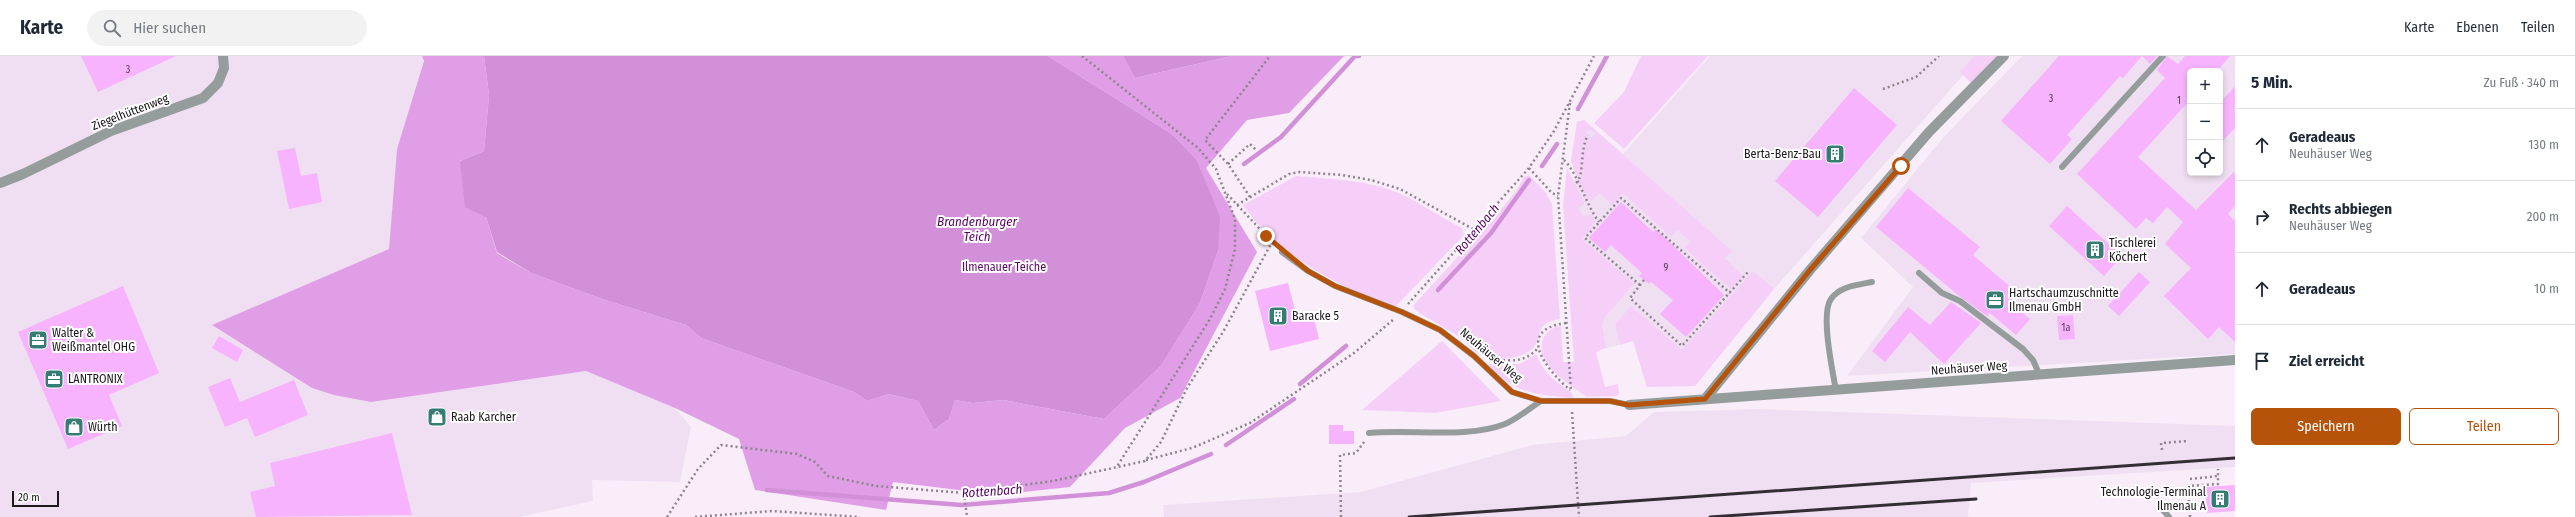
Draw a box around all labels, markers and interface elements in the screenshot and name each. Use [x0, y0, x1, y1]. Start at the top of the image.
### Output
search box [87, 10, 367, 46]
text: Karte [20, 16, 63, 39]
icon: search [101, 17, 123, 39]
text: Hier suchen [133, 19, 206, 37]
text: Karte [2404, 19, 2434, 36]
text: Ebenen [2456, 19, 2499, 36]
text: Teilen [2521, 19, 2555, 36]
house number: 3 [126, 64, 131, 76]
map controls [2187, 68, 2223, 176]
button: + [2187, 68, 2223, 104]
text: 5 Min. [2251, 72, 2292, 93]
text: Zu Fuß · 340 m [2484, 75, 2559, 90]
street label: Ziegelhüttenweg [90, 91, 171, 133]
house number: 3 [2049, 93, 2054, 105]
house number: 1 [2177, 95, 2181, 107]
button: − [2187, 104, 2223, 140]
text: Geradeaus [2289, 128, 2355, 146]
icon: ahead [2251, 134, 2273, 156]
text: 130 m [2528, 137, 2559, 152]
button: locate [2187, 140, 2223, 176]
building icon: Berta-Benz-Bau [1824, 143, 1846, 165]
text: Neuhäuser Weg [2289, 146, 2372, 161]
place label: Berta-Benz-Bau [1744, 147, 1821, 161]
route start [1892, 157, 1910, 175]
text: Rechts abbiegen [2289, 200, 2392, 218]
water label: Rottenbach [1452, 201, 1502, 257]
icon: right [2251, 206, 2273, 228]
text: 200 m [2527, 209, 2559, 224]
water label: Brandenburger Teich [937, 214, 1017, 244]
text: Neuhäuser Weg [2289, 218, 2372, 233]
route end [1257, 227, 1275, 245]
place label: Tischlerei Köchert [2109, 236, 2156, 264]
building icon: Tischlerei Köchert [2084, 239, 2106, 261]
park label: Ilmenauer Teiche [962, 260, 1046, 274]
house number: 9 [1664, 262, 1669, 274]
icon: ahead [2251, 278, 2273, 300]
text: Geradeaus [2289, 280, 2355, 298]
text: 10 m [2534, 281, 2559, 296]
place label: Hartschaumzuschnitte Ilmenau GmbH [2009, 286, 2119, 314]
office icon: Hartschaumzuschnitte Ilmenau GmbH [1984, 289, 2006, 311]
building icon: Baracke 5 [1267, 305, 1289, 327]
place label: Baracke 5 [1292, 309, 1340, 323]
house number: 1a [2062, 322, 2070, 334]
street label: Neuhäuser Weg [1457, 325, 1525, 385]
place label: Walter & Weißmantel OHG [52, 326, 135, 354]
office icon: Walter & Weißmantel OHG [27, 329, 49, 351]
icon: arrive [2251, 350, 2273, 372]
text: Ziel erreicht [2289, 352, 2364, 370]
street label: Neuhäuser Weg [1930, 358, 2008, 378]
office icon: LANTRONIX [43, 368, 65, 390]
place label: LANTRONIX [68, 372, 123, 386]
shop icon: Raab Karcher [426, 406, 448, 428]
button: Speichern [2251, 408, 2401, 445]
button: Teilen [2409, 408, 2559, 445]
place label: Raab Karcher [451, 410, 517, 424]
shop icon: Würth [63, 416, 85, 438]
place label: Würth [88, 420, 118, 434]
water label: Rottenbach [961, 481, 1023, 501]
place label: Technologie-Terminal Ilmenau A [2101, 485, 2207, 513]
building icon: Technologie-Terminal Ilmenau A [2209, 488, 2231, 510]
scale bar [12, 489, 59, 508]
text: 20 m [18, 491, 40, 504]

